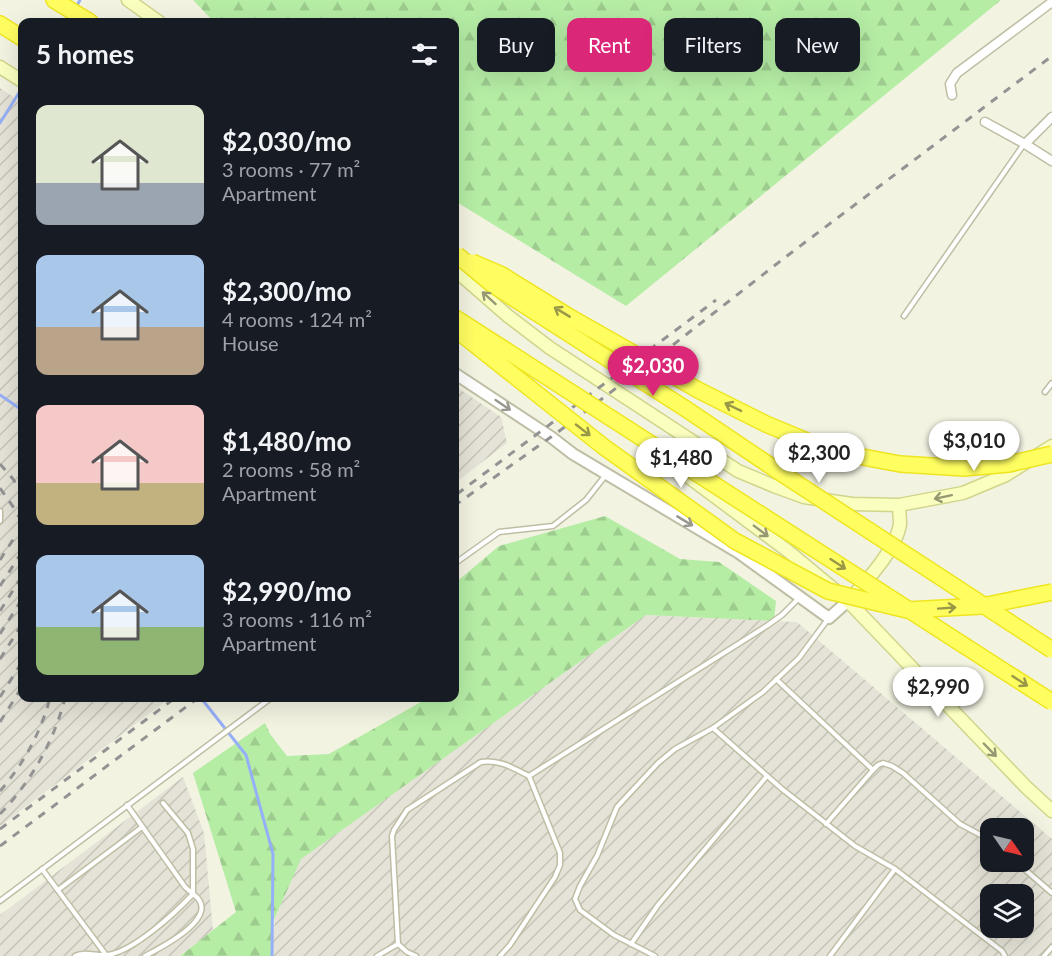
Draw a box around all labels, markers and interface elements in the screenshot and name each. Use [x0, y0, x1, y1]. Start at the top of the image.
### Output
chip: Buy [477, 18, 555, 72]
chip: Rent [567, 18, 652, 72]
chip: Filters [664, 18, 763, 72]
chip: New [775, 18, 860, 72]
text: 5 homes [36, 38, 134, 70]
icon: filters [408, 38, 441, 71]
text: $2,030/mo [222, 125, 352, 157]
icon: home [84, 129, 156, 201]
text: 3 rooms · 77 m² [222, 157, 360, 181]
text: Apartment [222, 181, 316, 205]
text: $2,300/mo [222, 275, 352, 307]
icon: home [84, 279, 156, 351]
one-way arrow [481, 291, 496, 305]
one-way arrow [554, 306, 571, 318]
text: 4 rooms · 124 m² [222, 307, 372, 331]
text: House [222, 331, 279, 355]
pin: $2,030 [604, 346, 702, 397]
text: $2,030 [622, 353, 684, 377]
one-way arrow [494, 399, 511, 411]
one-way arrow [724, 401, 742, 413]
pin: $3,010 [925, 421, 1023, 472]
one-way arrow [575, 423, 591, 436]
text: $1,480/mo [222, 425, 352, 457]
text: $3,010 [943, 428, 1005, 452]
icon: home [84, 429, 156, 501]
pin: $2,300 [770, 433, 868, 484]
pin: $1,480 [632, 438, 730, 489]
text: $2,300 [788, 440, 850, 464]
text: $1,480 [650, 445, 712, 469]
text: 2 rooms · 58 m² [222, 457, 360, 481]
text: Apartment [222, 481, 316, 505]
one-way arrow [934, 492, 953, 503]
one-way arrow [676, 515, 693, 527]
one-way arrow [753, 524, 769, 537]
one-way arrow [829, 559, 846, 571]
text: $2,990/mo [222, 575, 352, 607]
icon: home [84, 579, 156, 651]
one-way arrow [936, 602, 956, 613]
text: 3 rooms · 116 m² [222, 607, 372, 631]
text: Apartment [222, 631, 316, 655]
pin: $2,990 [889, 667, 987, 718]
text: $2,990 [907, 674, 969, 698]
one-way arrow [1011, 675, 1027, 687]
one-way arrow [983, 742, 998, 757]
north arrow [980, 818, 1034, 872]
map controls [980, 818, 1034, 938]
button: layers [980, 884, 1034, 938]

